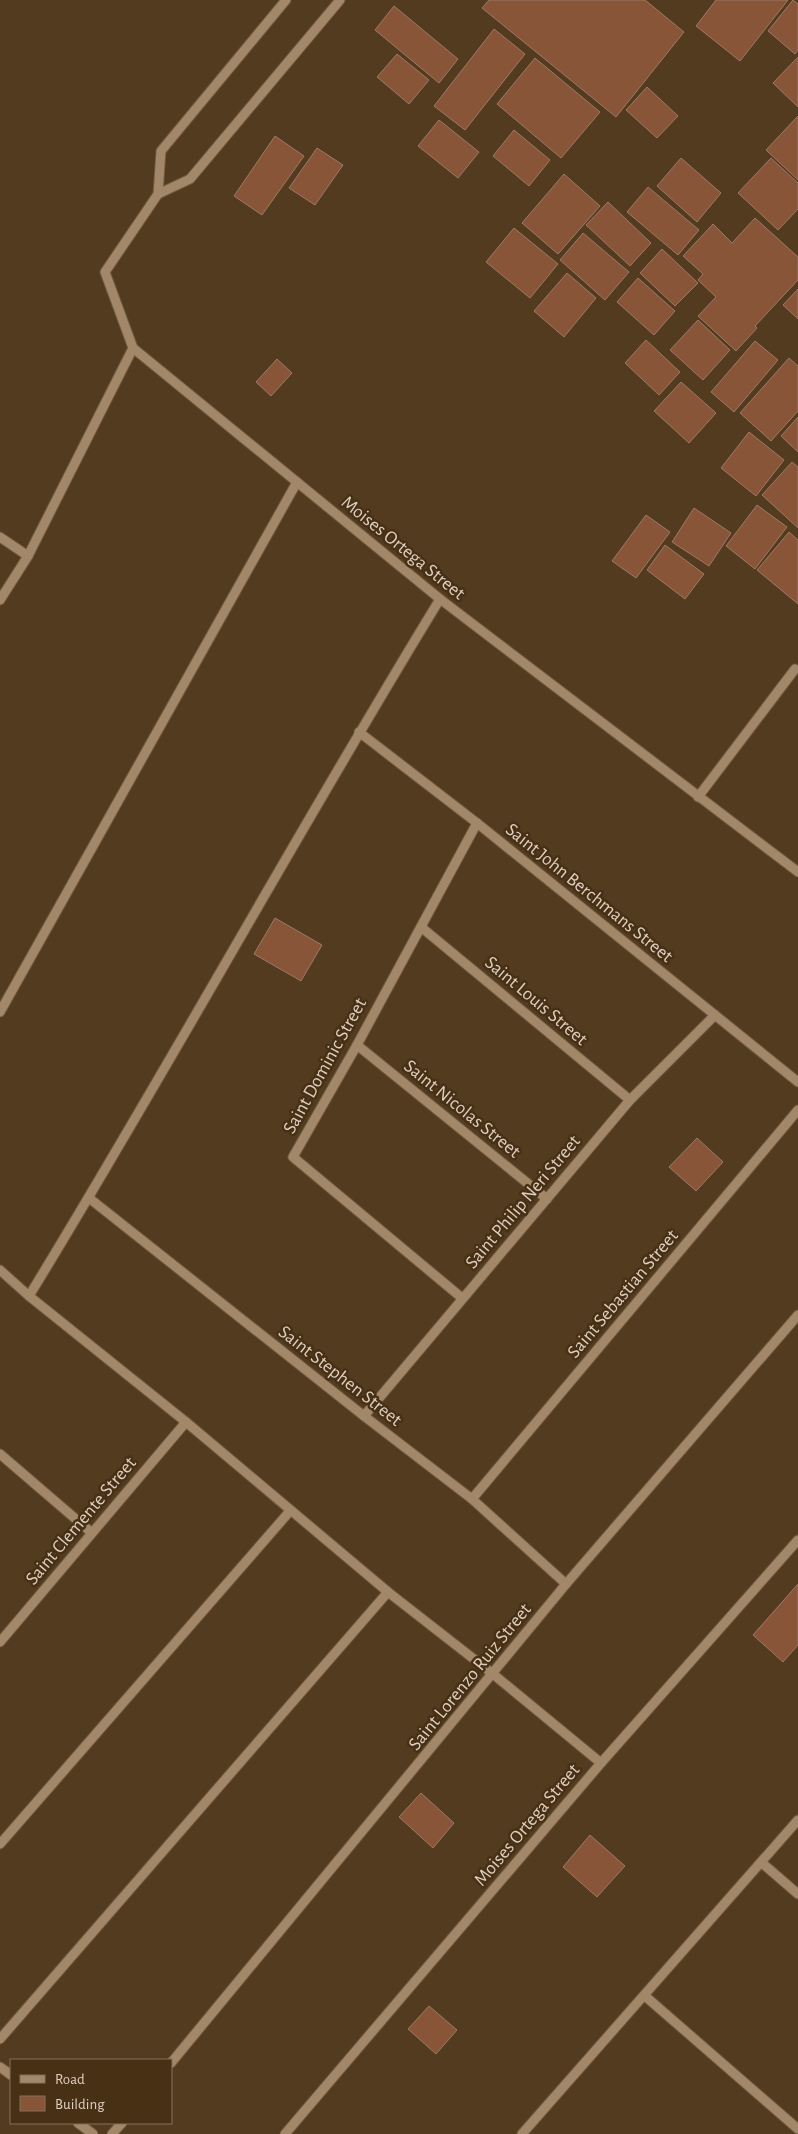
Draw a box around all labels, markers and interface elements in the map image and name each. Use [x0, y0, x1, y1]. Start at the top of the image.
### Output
street label: Moises Ortega Street [338, 493, 468, 603]
street label: Saint John Berchmans Street [502, 820, 676, 966]
street label: Saint Louis Street [481, 953, 591, 1049]
street label: Saint Dominic Street [280, 995, 370, 1137]
street label: Saint Nicolas Street [400, 1056, 524, 1162]
street label: Saint Philip Neri Street [462, 1132, 584, 1272]
street label: Saint Sebastian Street [564, 1226, 682, 1362]
street label: Saint Stephen Street [275, 1322, 405, 1430]
street label: Saint Clemente Street [22, 1453, 140, 1589]
street label: Saint Lorenzo Ruiz Street [405, 1600, 535, 1754]
street label: Moises Ortega Street [471, 1760, 583, 1890]
legend [10, 2059, 172, 2124]
text: Road [55, 2072, 85, 2087]
text: Building [55, 2097, 105, 2112]

